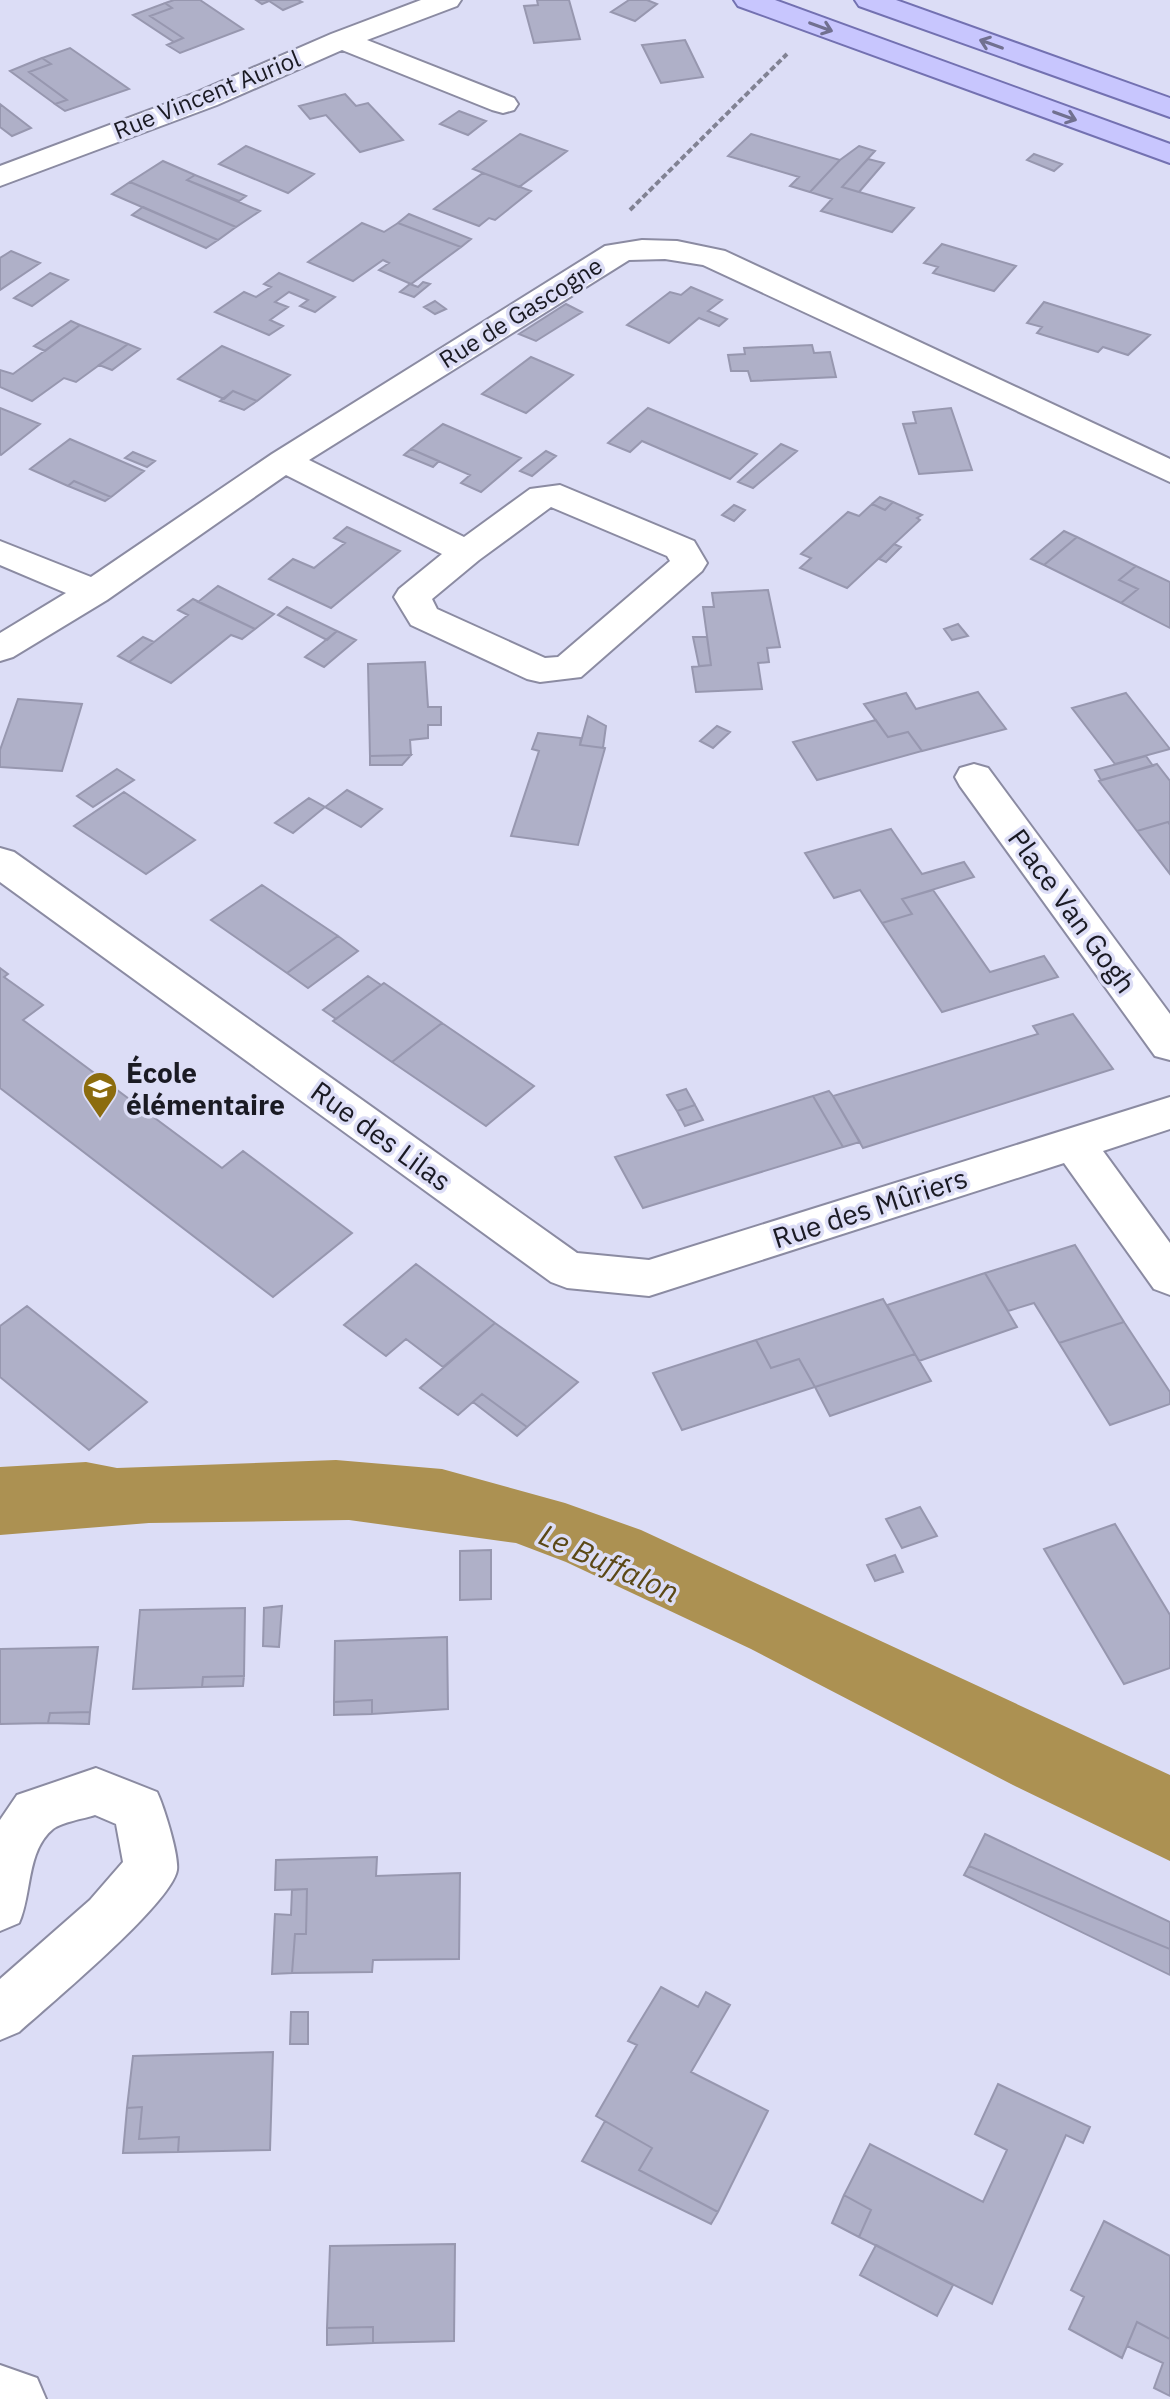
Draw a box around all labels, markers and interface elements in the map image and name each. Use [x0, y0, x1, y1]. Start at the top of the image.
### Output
one-way arrow [808, 20, 833, 35]
one-way arrow [979, 36, 1004, 50]
street label: Rue Vincent Auriol [109, 42, 305, 146]
one-way arrow [1052, 110, 1077, 124]
street label: Rue de Gascogne [433, 249, 608, 375]
street label: Place Van Gogh [1000, 821, 1145, 1000]
place label: École élémentaire [126, 1054, 285, 1123]
school or university icon: École élémentaire [81, 1070, 119, 1120]
street label: Rue des Lilas [304, 1072, 459, 1199]
street label: Rue des Mûriers [768, 1159, 972, 1256]
water label: Le Buffalon [534, 1514, 686, 1611]

